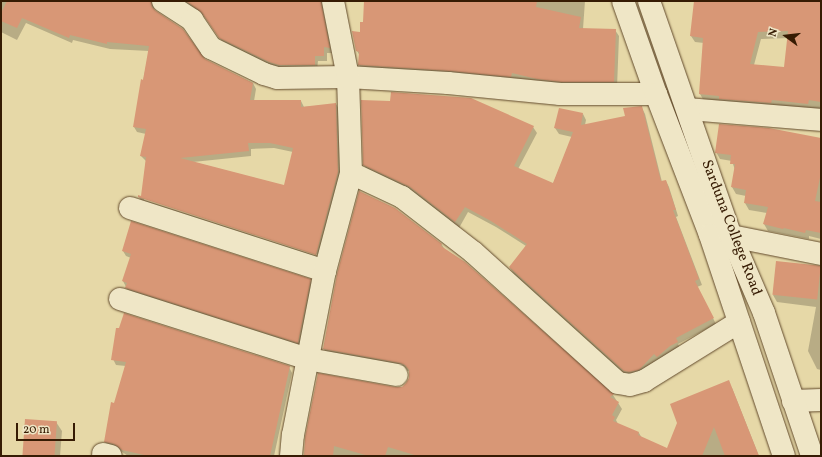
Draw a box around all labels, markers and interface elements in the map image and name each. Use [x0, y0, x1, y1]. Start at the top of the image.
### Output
north arrow [766, 16, 806, 56]
text: N [766, 27, 782, 39]
street label: Sarduna College Road [697, 158, 765, 298]
scale bar [18, 415, 77, 441]
text: 20 m [23, 422, 50, 438]

